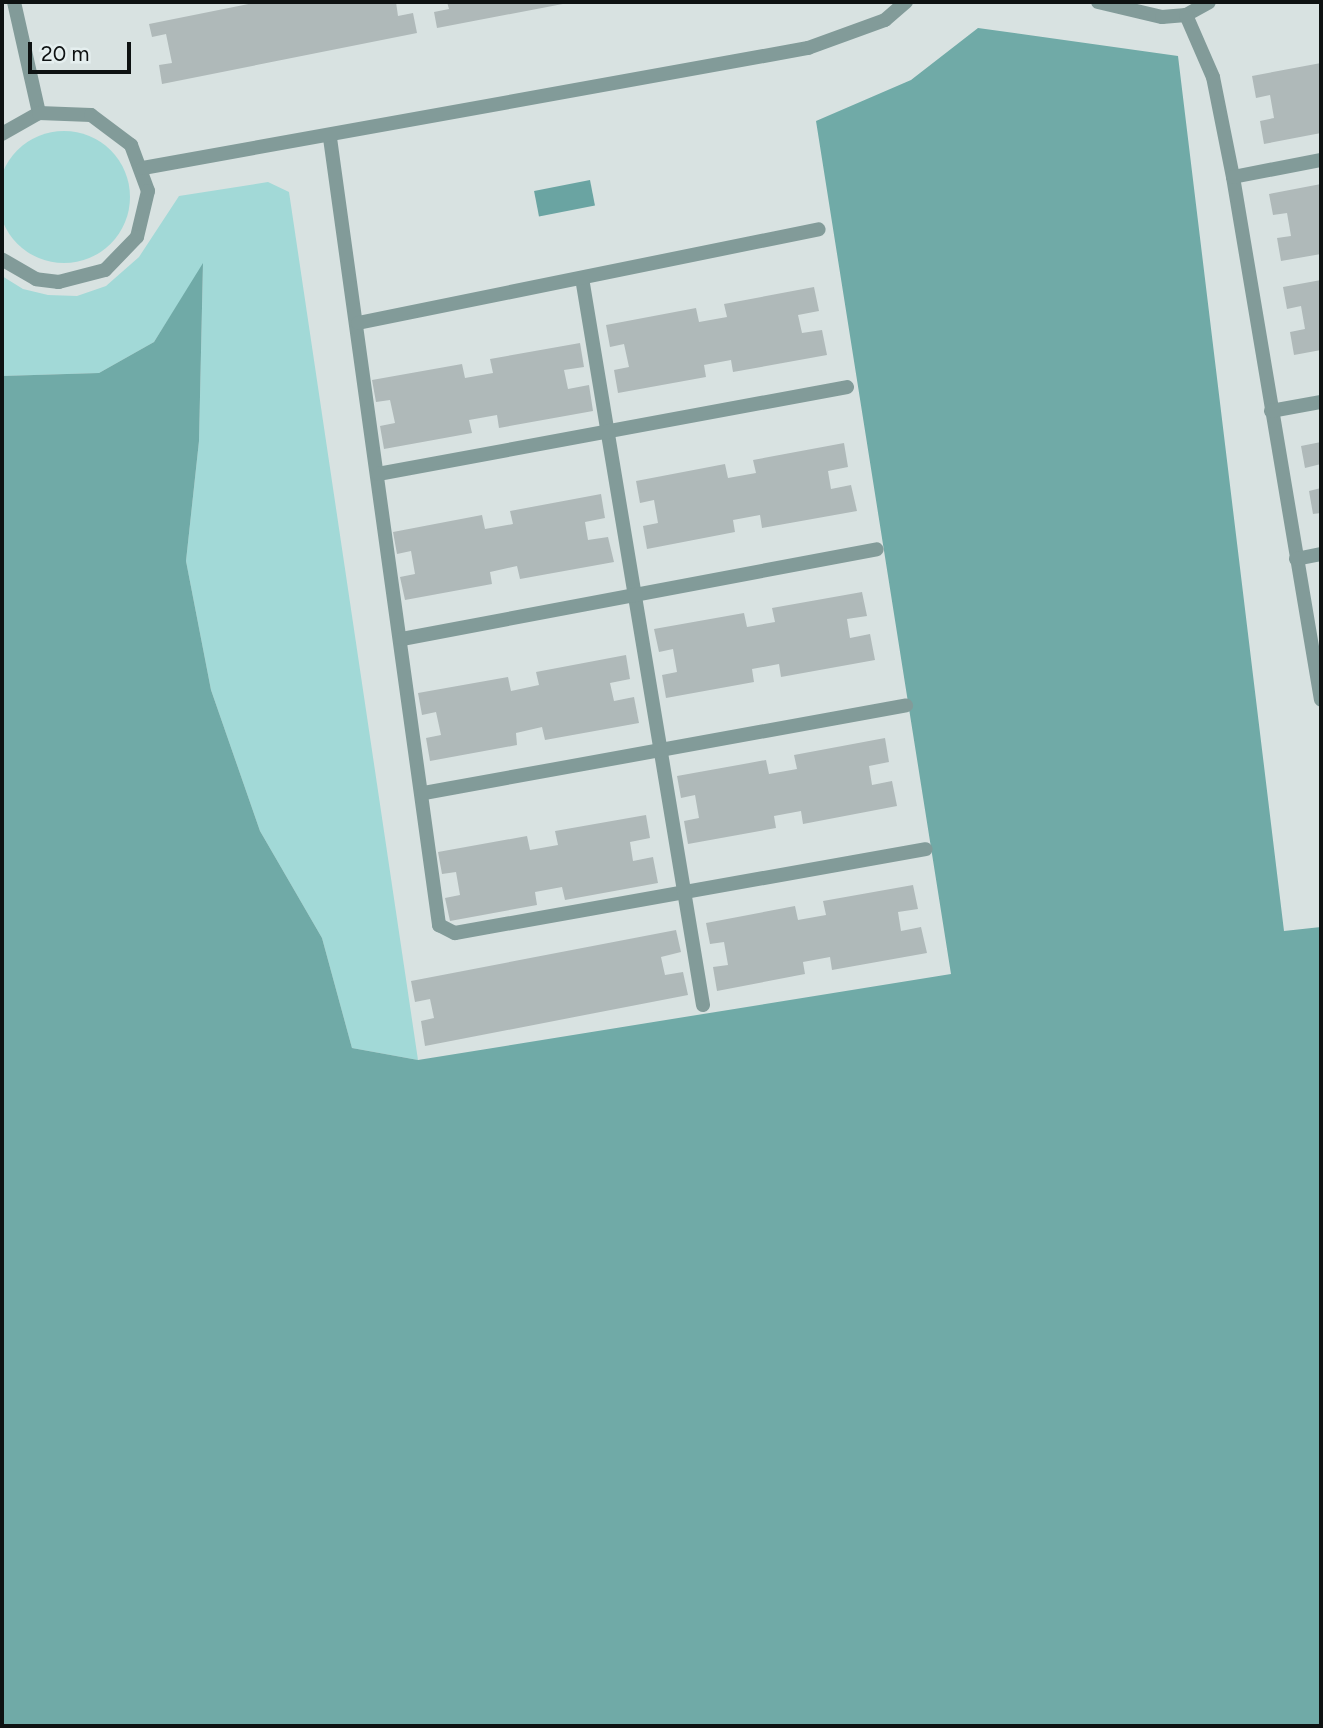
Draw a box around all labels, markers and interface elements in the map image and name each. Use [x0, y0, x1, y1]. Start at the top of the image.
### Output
scale bar [32, 28, 135, 72]
text: 20 m [41, 41, 89, 66]

